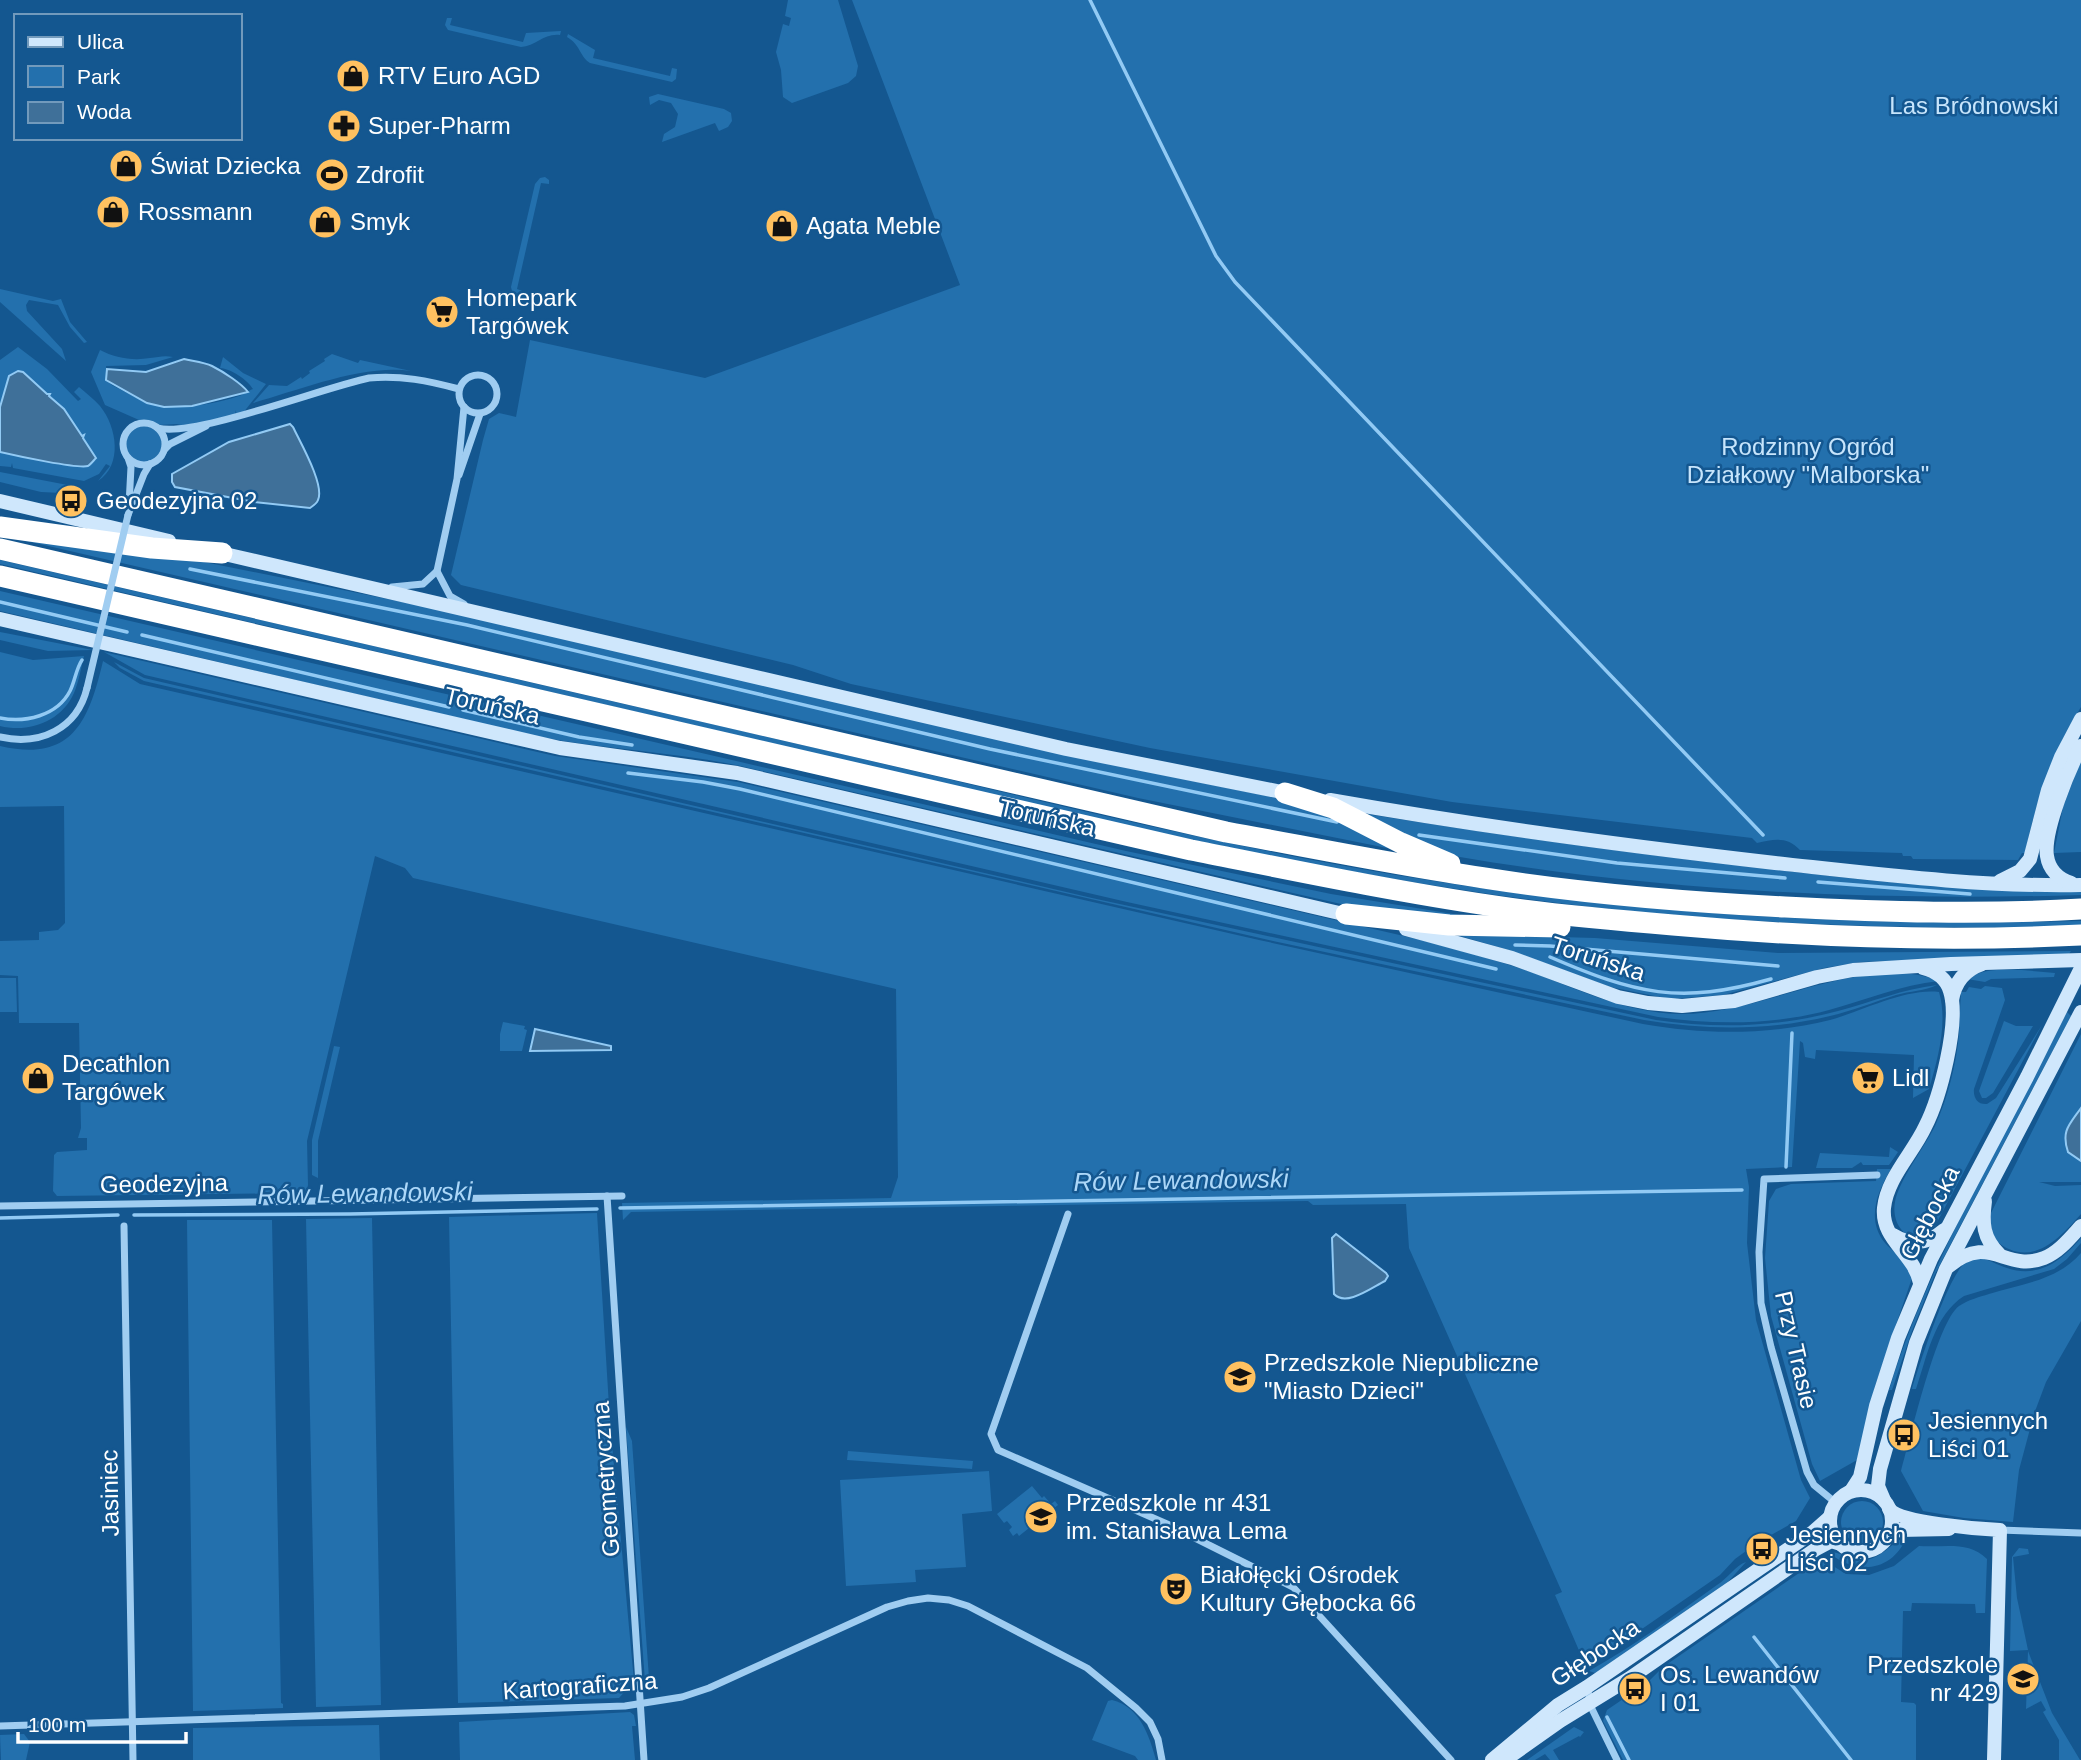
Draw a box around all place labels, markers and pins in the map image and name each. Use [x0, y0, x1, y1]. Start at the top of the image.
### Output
shop icon: RTV Euro AGD [334, 57, 372, 95]
place label: RTV Euro AGD [378, 62, 540, 89]
pharmacy icon: Super-Pharm [325, 107, 363, 145]
place label: Super-Pharm [368, 112, 511, 139]
shop icon: Świat Dziecka [107, 147, 145, 185]
place label: Świat Dziecka [150, 152, 301, 179]
sports icon: Zdrofit [313, 156, 351, 194]
place label: Zdrofit [356, 161, 424, 188]
shop icon: Rossmann [94, 193, 132, 231]
place label: Rossmann [138, 198, 253, 225]
shop icon: Smyk [306, 203, 344, 241]
shop icon: Agata Meble [763, 207, 801, 245]
place label: Smyk [350, 208, 411, 235]
place label: Agata Meble [806, 212, 941, 239]
place label: Homepark Targówek [466, 284, 578, 339]
supermarket icon: Homepark Targówek [423, 293, 461, 331]
bus stop icon: Geodezyjna 02 [52, 482, 90, 520]
place label: Geodezyjna 02 [96, 487, 257, 514]
place label: Decathlon Targówek [62, 1050, 170, 1105]
shop icon: Decathlon Targówek [19, 1059, 57, 1097]
supermarket icon: Lidl [1849, 1059, 1887, 1097]
place label: Lidl [1892, 1064, 1929, 1091]
place label: Przedszkole Niepubliczne "Miasto Dzieci" [1264, 1349, 1539, 1404]
school or university icon: Przedszkole Niepubliczne "Miasto Dzieci" [1221, 1358, 1259, 1396]
place label: Jesiennych Liści 01 [1928, 1407, 2048, 1462]
bus stop icon: Jesiennych Liści 01 [1885, 1416, 1923, 1454]
place label: Przedszkole nr 431 im. Stanisława Lema [1066, 1489, 1288, 1544]
school or university icon: Przedszkole nr 431 im. Stanisława Lema [1022, 1498, 1060, 1536]
place label: Jesiennych Liści 02 [1786, 1521, 1906, 1576]
bus stop icon: Jesiennych Liści 02 [1743, 1530, 1781, 1568]
place label: Białołęcki Ośrodek Kultury Głębocka 66 [1200, 1561, 1416, 1616]
theatre icon: Białołęcki Ośrodek Kultury Głębocka 66 [1157, 1570, 1195, 1608]
place label: Przedszkole nr 429 [1867, 1651, 1998, 1706]
school or university icon: Przedszkole nr 429 [2004, 1660, 2042, 1698]
place label: Os. Lewandów I 01 [1660, 1661, 1819, 1716]
bus stop icon: Os. Lewandów I 01 [1616, 1670, 1654, 1708]

